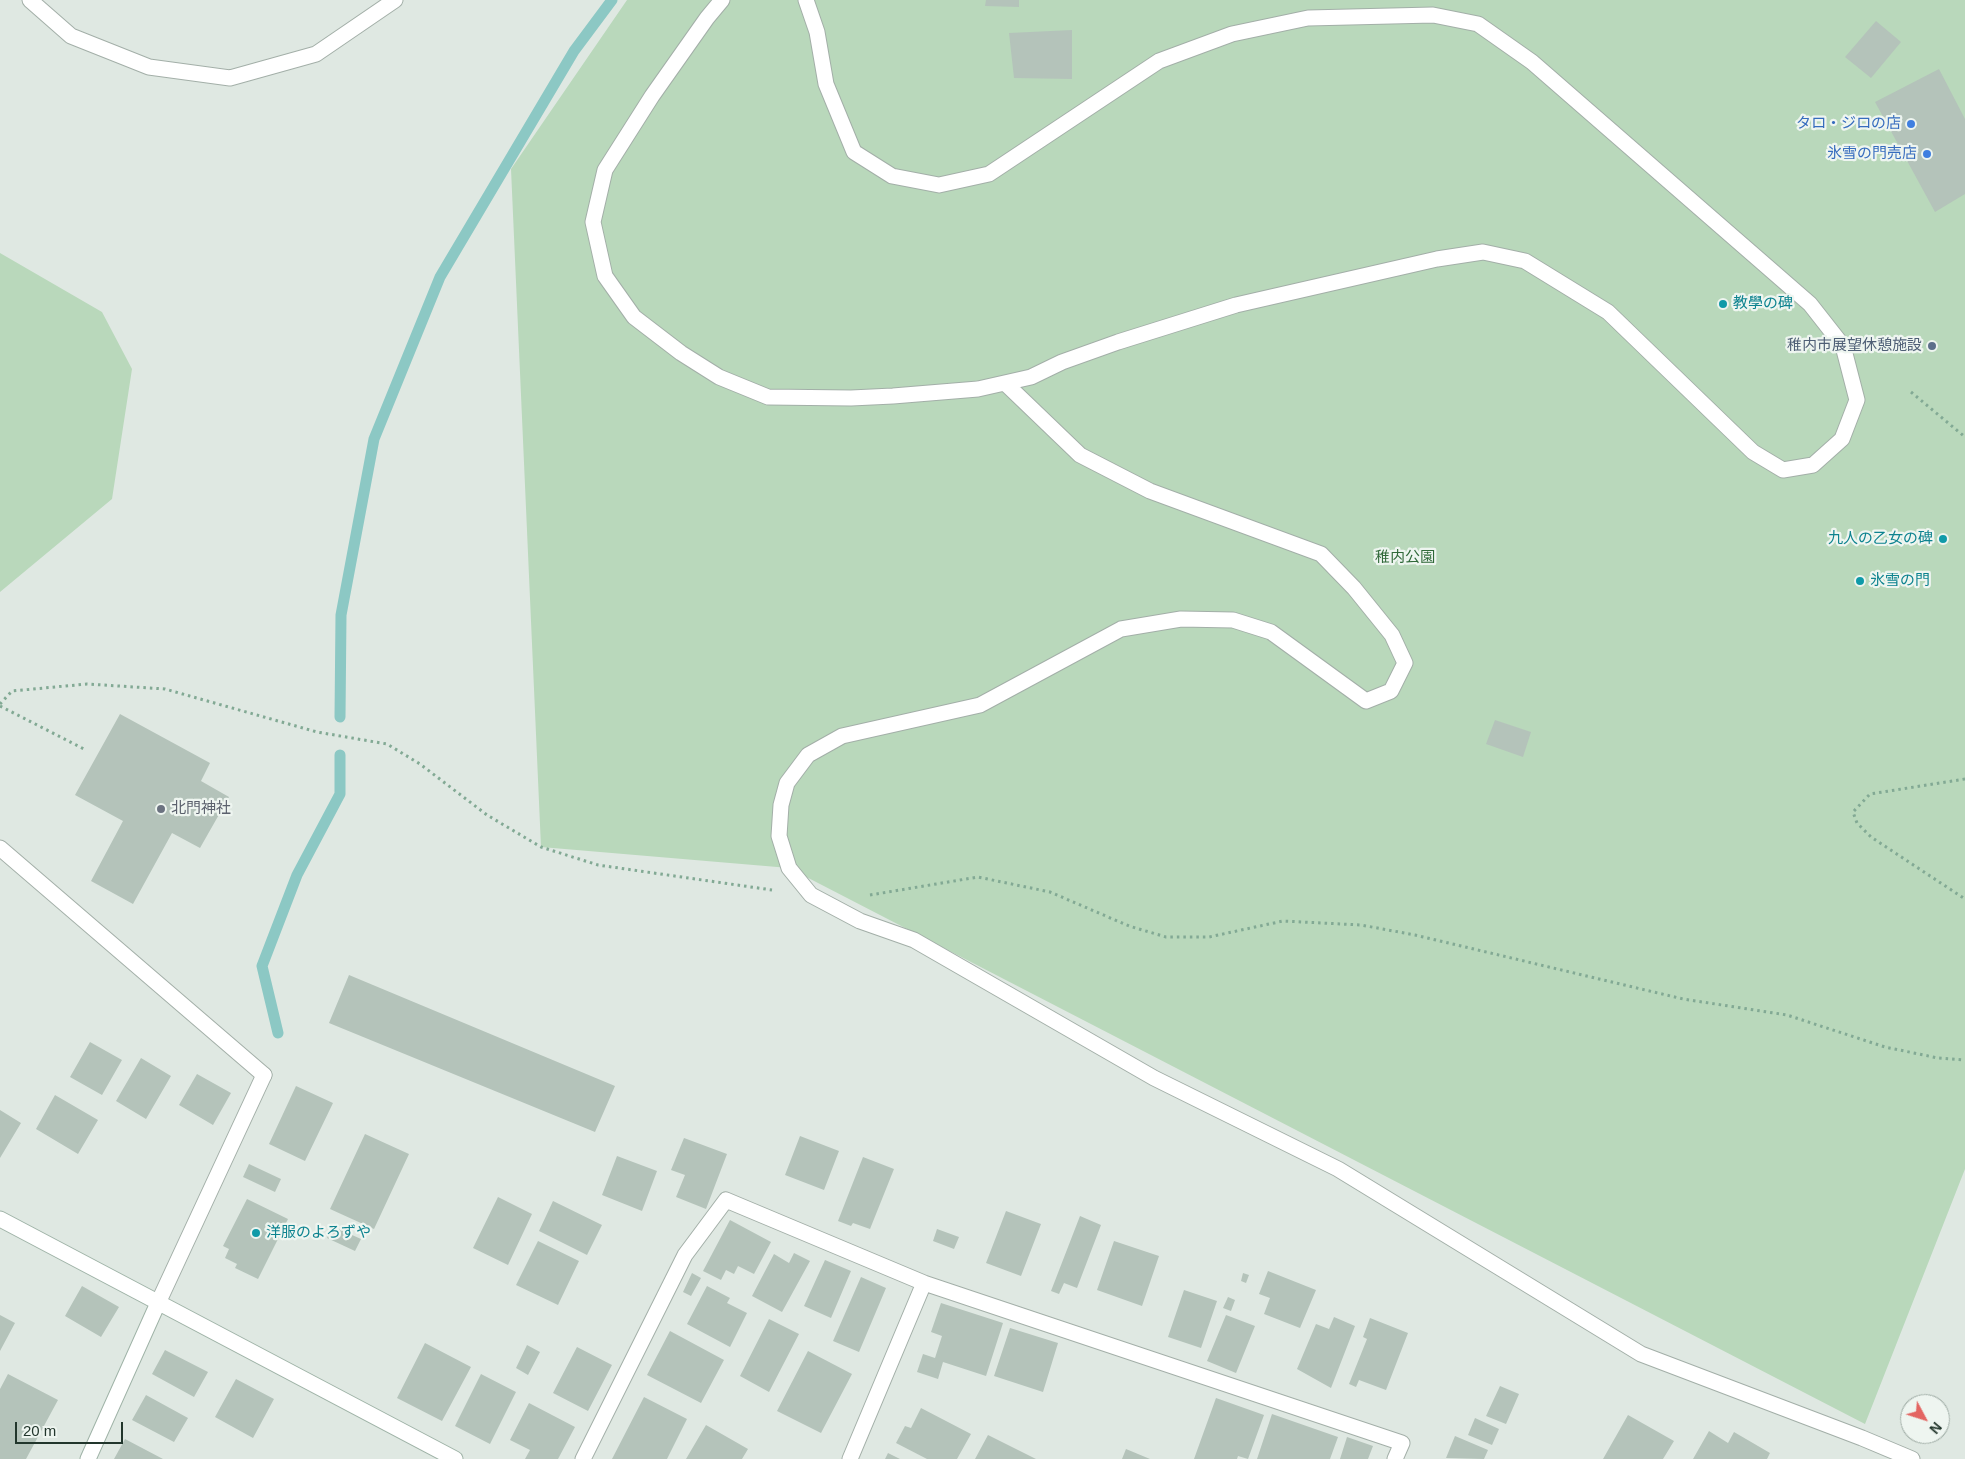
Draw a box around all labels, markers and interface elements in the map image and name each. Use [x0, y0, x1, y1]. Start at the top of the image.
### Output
place label: タロ・ジロの店 [1796, 115, 1901, 133]
marker: タロ・ジロの店 [1905, 118, 1917, 130]
place label: 氷雪の門売店 [1827, 145, 1917, 163]
marker: 氷雪の門売店 [1921, 148, 1933, 160]
place label: 教學の碑 [1733, 295, 1793, 313]
marker: 教學の碑 [1717, 298, 1729, 310]
place label: 稚内市展望休憩施設 [1787, 337, 1922, 355]
marker: 稚内市展望休憩施設 [1926, 340, 1938, 352]
place label: 九人の乙女の碑 [1828, 530, 1933, 548]
marker: 九人の乙女の碑 [1937, 533, 1949, 545]
park label: 稚内公園 [1375, 549, 1435, 567]
place label: 氷雪の門 [1870, 572, 1930, 590]
marker: 氷雪の門 [1854, 575, 1866, 587]
place label: 北門神社 [171, 800, 231, 818]
marker: 北門神社 [155, 803, 167, 815]
place label: 洋服のよろずや [266, 1224, 371, 1242]
marker: 洋服のよろずや [250, 1227, 262, 1239]
north arrow [1900, 1394, 1950, 1444]
scale bar [18, 1412, 125, 1444]
text: N [1926, 1419, 1945, 1437]
text: 20 m [23, 1422, 56, 1439]

